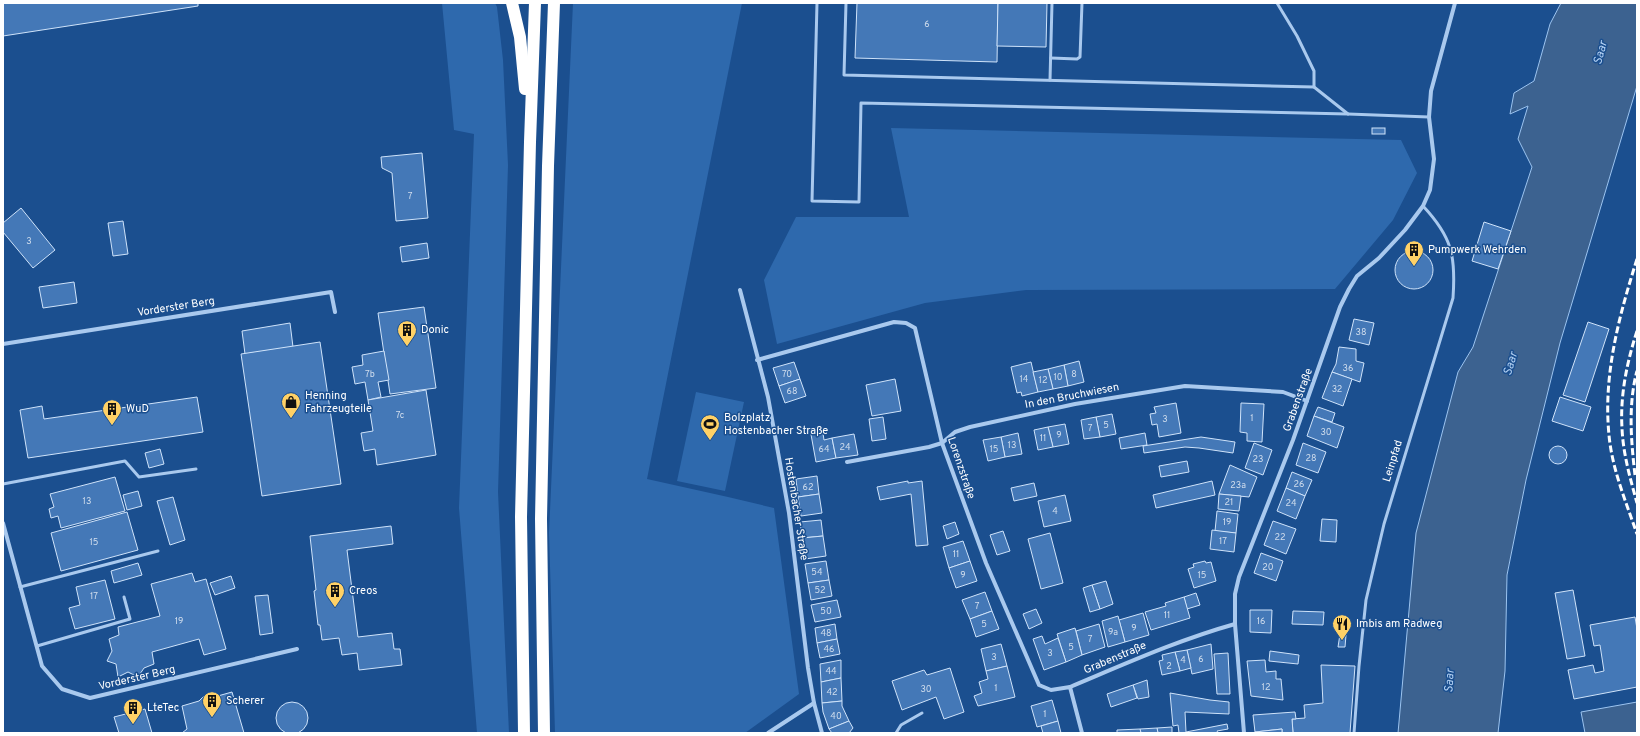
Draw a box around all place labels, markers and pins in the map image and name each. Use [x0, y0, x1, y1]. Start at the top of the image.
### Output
building icon: Pumpwerk Wehrden [1403, 239, 1425, 267]
place label: Pumpwerk Wehrden [1428, 243, 1527, 257]
building icon: Donic [396, 319, 418, 347]
place label: Donic [421, 323, 449, 337]
place label: Henning Fahrzeugteile [305, 389, 372, 416]
shop icon: Henning Fahrzeugteile [280, 391, 302, 419]
building icon: WuD [101, 398, 123, 426]
place label: WuD [126, 402, 149, 416]
place label: Bolzplatz Hostenbacher Straße [724, 411, 828, 438]
sports icon: Bolzplatz Hostenbacher Straße [699, 413, 721, 441]
building icon: Creos [324, 580, 346, 608]
place label: Creos [349, 584, 377, 598]
restaurant icon: Imbis am Radweg [1331, 613, 1353, 641]
place label: Imbis am Radweg [1356, 617, 1442, 631]
building icon: Scherer [201, 690, 223, 718]
place label: Scherer [226, 694, 265, 708]
building icon: LteTec [122, 697, 144, 725]
place label: LteTec [147, 701, 179, 715]

